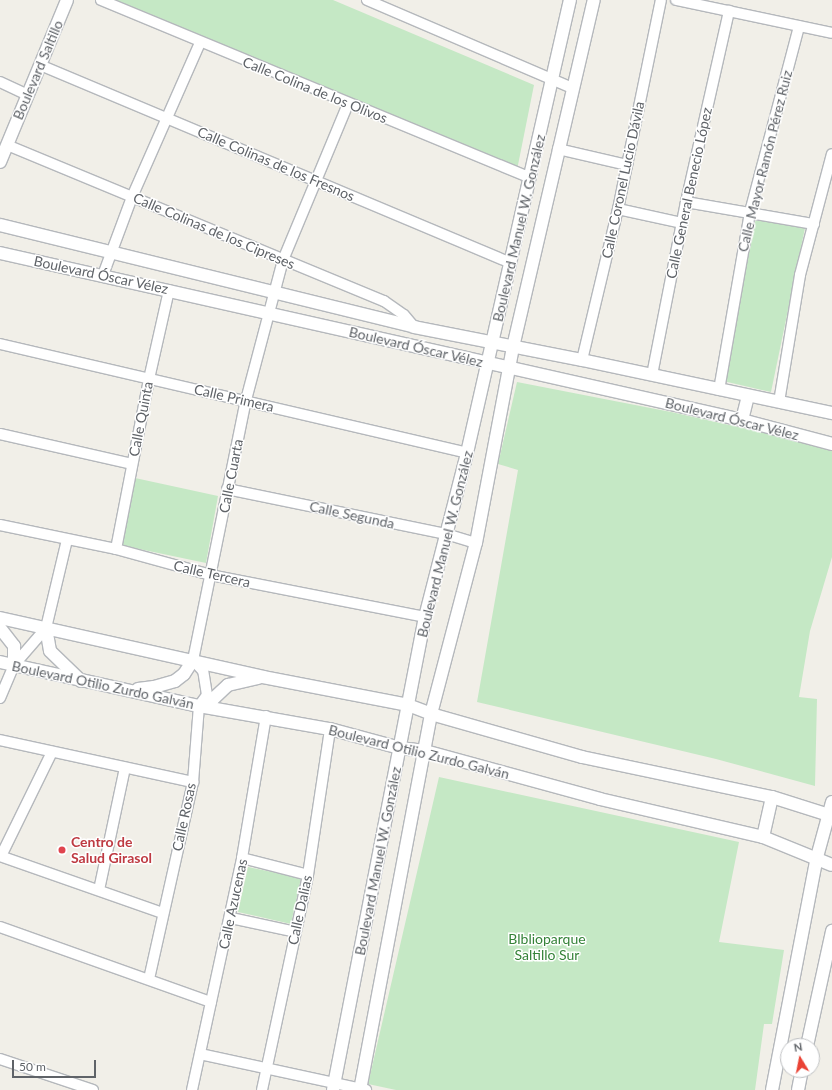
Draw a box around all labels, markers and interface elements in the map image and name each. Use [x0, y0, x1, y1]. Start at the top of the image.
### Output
street label: Boulevard Saltillo [9, 18, 67, 122]
street label: Calle Colina de los Olivos [240, 53, 390, 127]
street label: Calle Mayor Ramón Pérez Ruiz [734, 68, 796, 254]
street label: Calle Coronel Lucio Dávila [598, 100, 648, 260]
street label: Calle General Benecio López [663, 106, 715, 280]
street label: Calle Colinas de los Fresnos [195, 123, 357, 205]
street label: Boulevard Manuel W. González [489, 133, 549, 323]
street label: Calle Colinas de los Cipreses [131, 189, 297, 273]
street label: Boulevard Óscar Vélez [32, 252, 170, 298]
street label: Boulevard Óscar Vélez [347, 323, 485, 371]
street label: Calle Quinta [126, 380, 156, 458]
street label: Calle Primera [192, 381, 276, 415]
street label: Boulevard Óscar Vélez [663, 394, 801, 444]
street label: Calle Cuarta [216, 438, 246, 514]
street label: Boulevard Manuel W. González [414, 449, 476, 639]
street label: Calle Segunda [308, 498, 396, 532]
street label: Calle Tercera [172, 557, 252, 591]
street label: Boulevard Otilio Zurdo Galván [10, 657, 196, 713]
street label: Boulevard Otilio Zurdo Galván [327, 721, 511, 783]
street label: Boulevard Manuel W. González [351, 765, 405, 957]
street label: Calle Rosas [169, 781, 199, 853]
place label: Centro de Salud Girasol [71, 834, 152, 866]
marker: Centro de Salud Girasol [56, 844, 68, 856]
street label: Calle Azucenas [215, 857, 251, 951]
street label: Calle Dalias [284, 874, 316, 946]
park label: Blblioparque Saltillo Sur [508, 931, 586, 964]
north arrow [780, 1038, 820, 1078]
text: N [793, 1040, 803, 1054]
scale bar [14, 1052, 98, 1078]
text: 50 m [19, 1059, 46, 1074]

